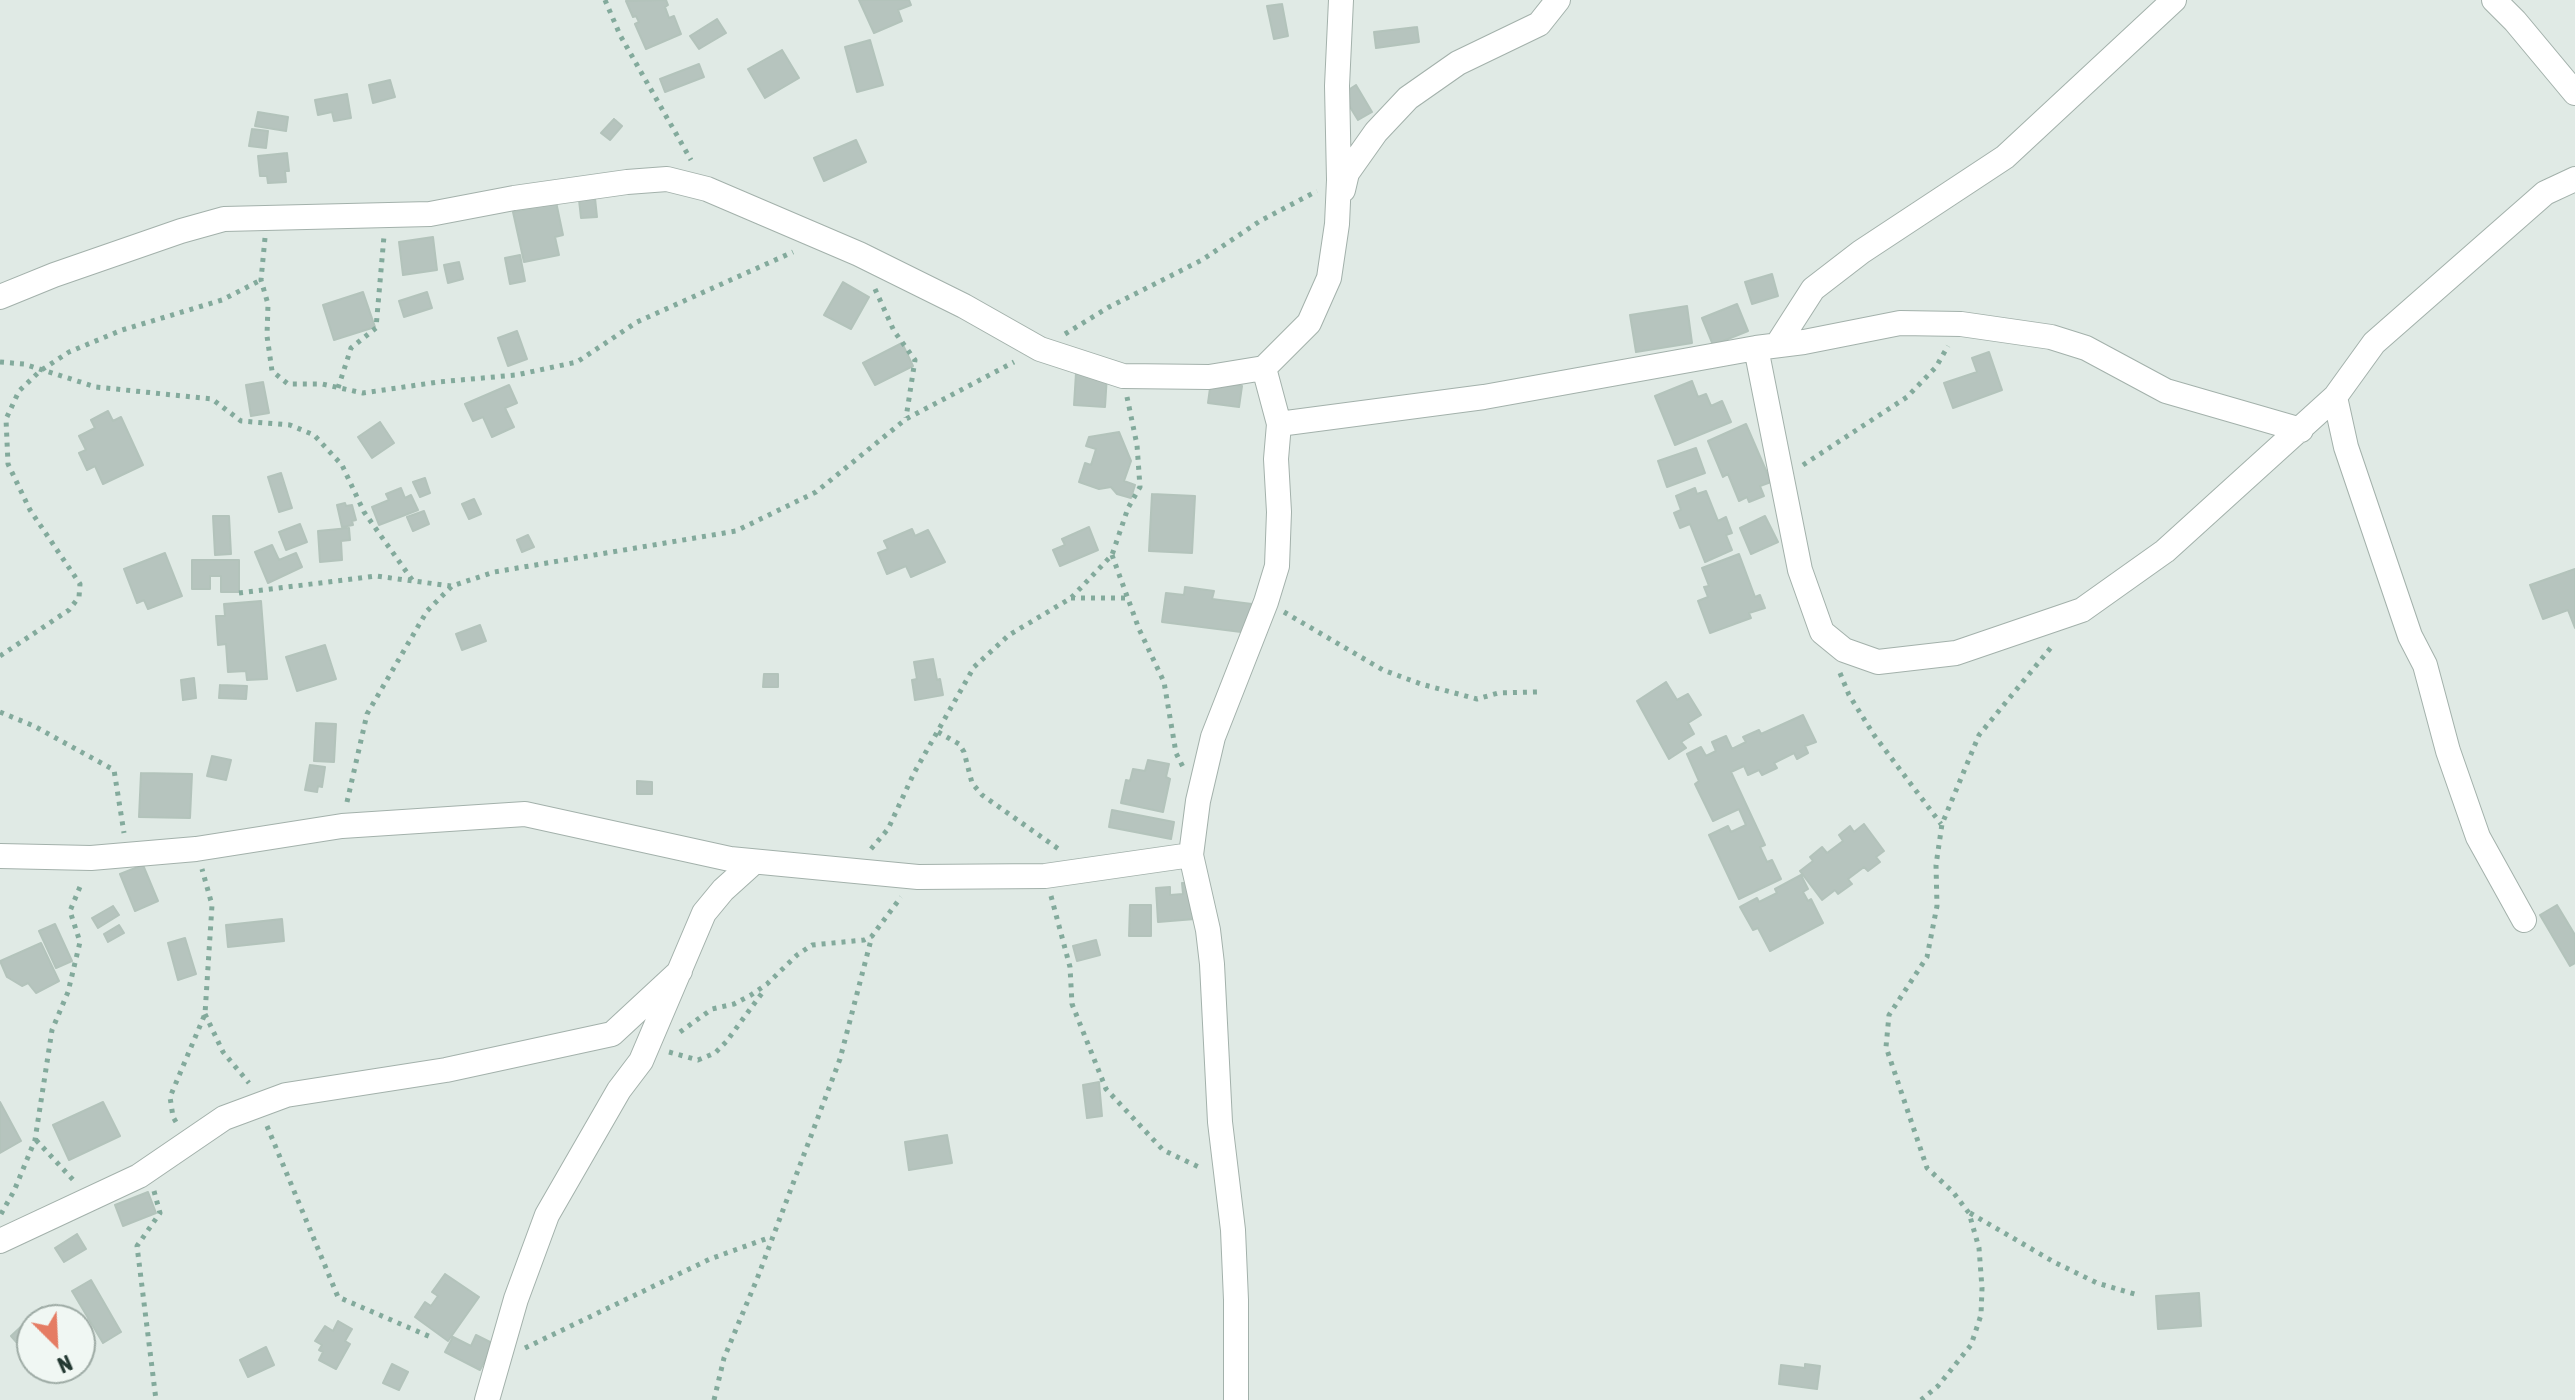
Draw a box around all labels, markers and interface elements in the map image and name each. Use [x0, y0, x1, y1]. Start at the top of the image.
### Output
north arrow [16, 1304, 96, 1384]
text: N [54, 1350, 76, 1379]

